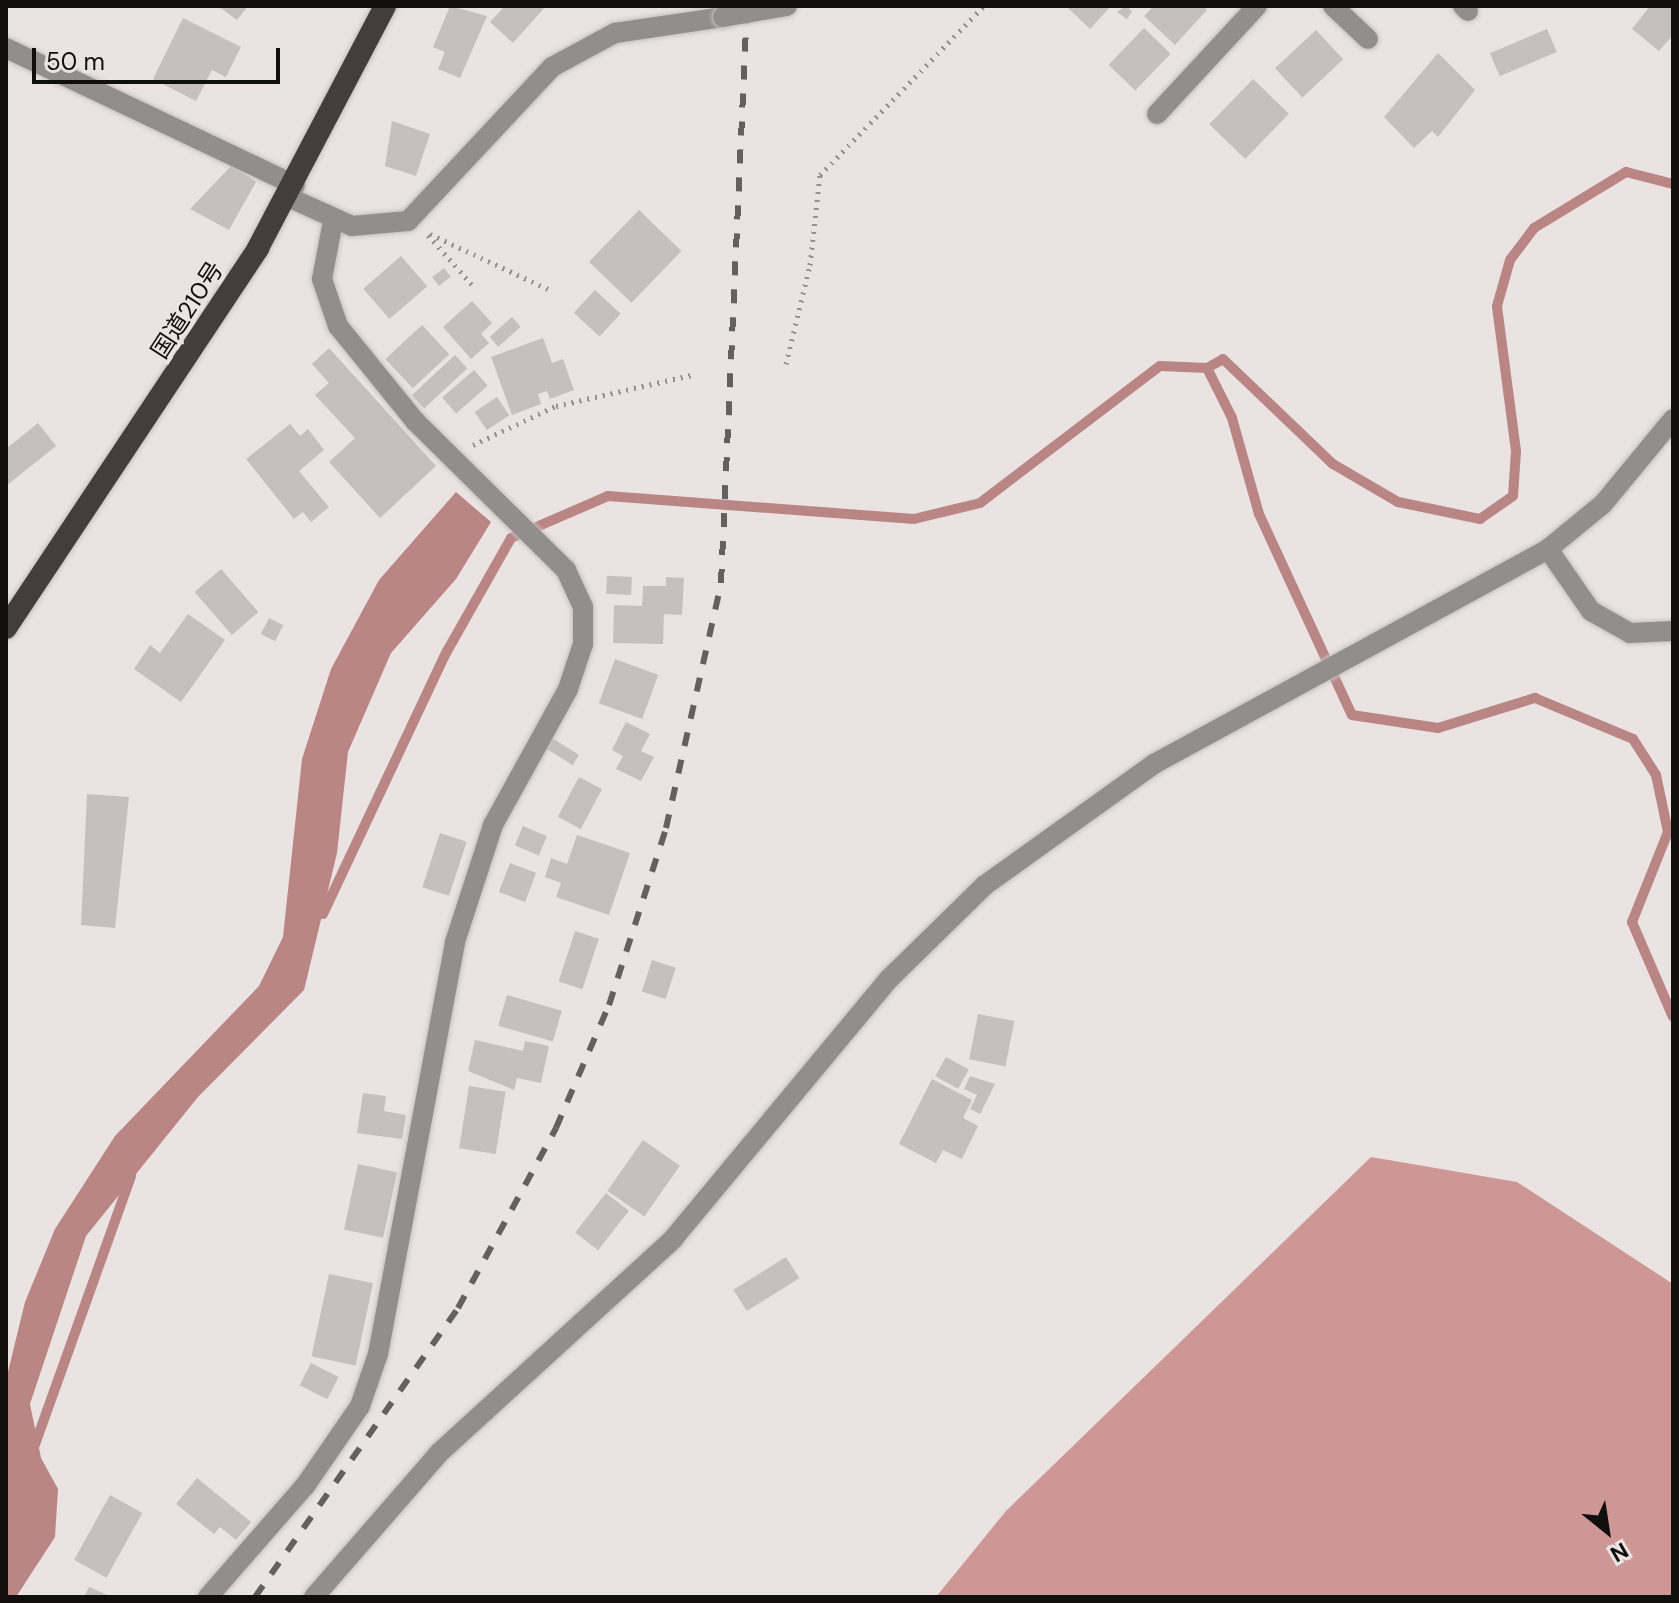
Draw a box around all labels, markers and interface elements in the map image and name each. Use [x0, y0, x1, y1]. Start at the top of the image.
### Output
scale bar [36, 32, 284, 82]
text: 50 m [46, 46, 105, 77]
street label: 国道210号 [145, 256, 229, 364]
north arrow [1567, 1491, 1647, 1571]
text: N [1605, 1536, 1633, 1569]

